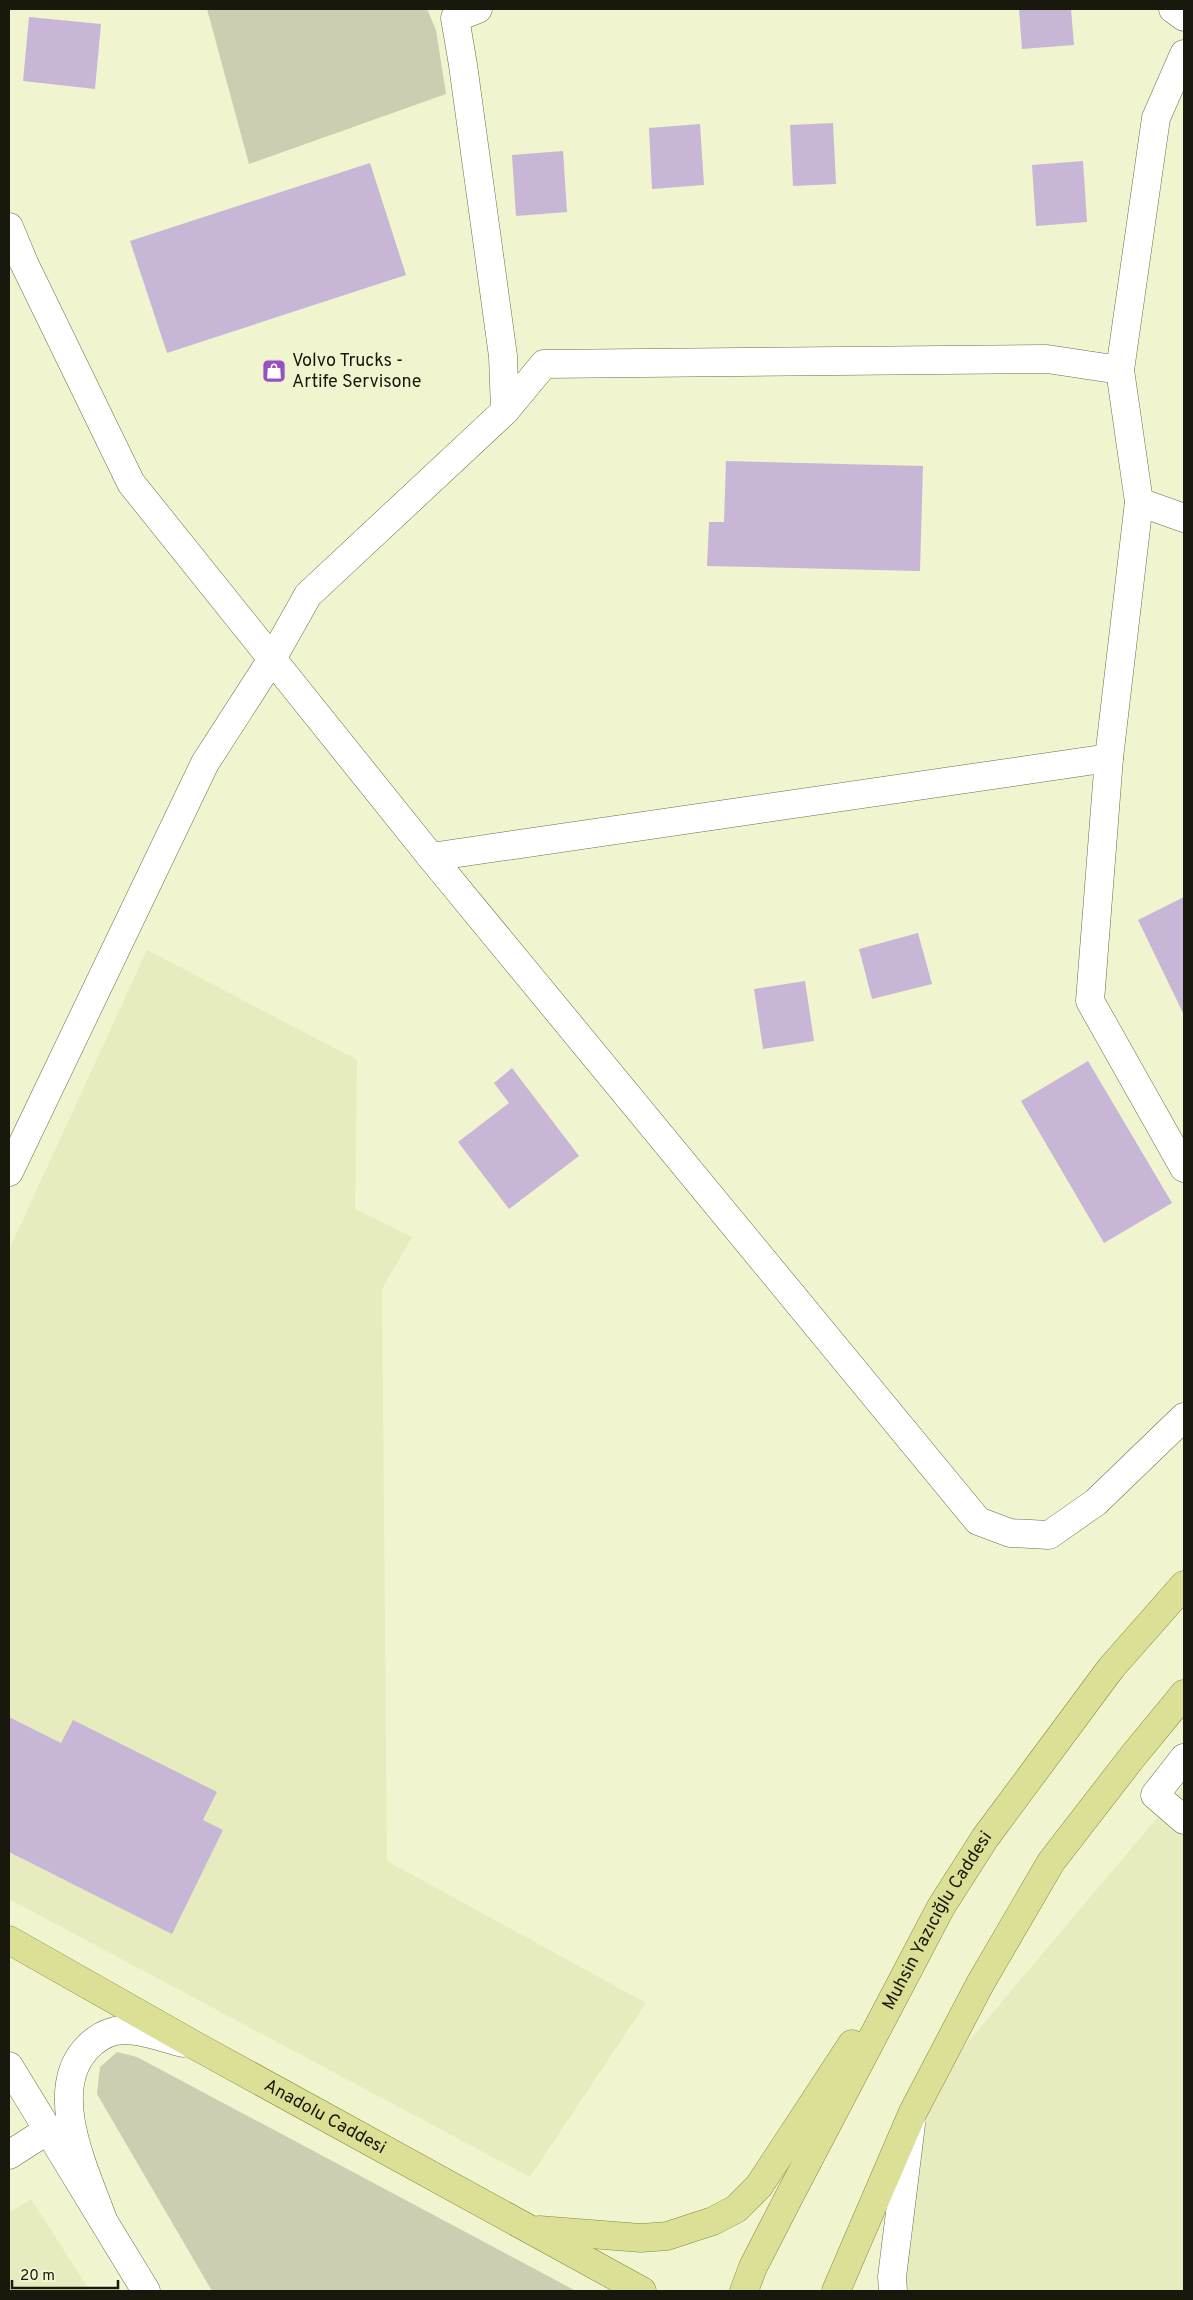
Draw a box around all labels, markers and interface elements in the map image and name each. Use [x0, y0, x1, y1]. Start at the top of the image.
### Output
place label: Volvo Trucks - Artife Servisone [292, 350, 422, 394]
shop icon: Volvo Trucks - Artife Servisone [261, 358, 287, 384]
street label: Muhsin Yazıcığlu Caddesi [878, 1827, 997, 2014]
street label: Anadolu Caddesi [260, 2074, 390, 2160]
scale bar [12, 2258, 119, 2290]
text: 20 m [20, 2267, 55, 2286]

